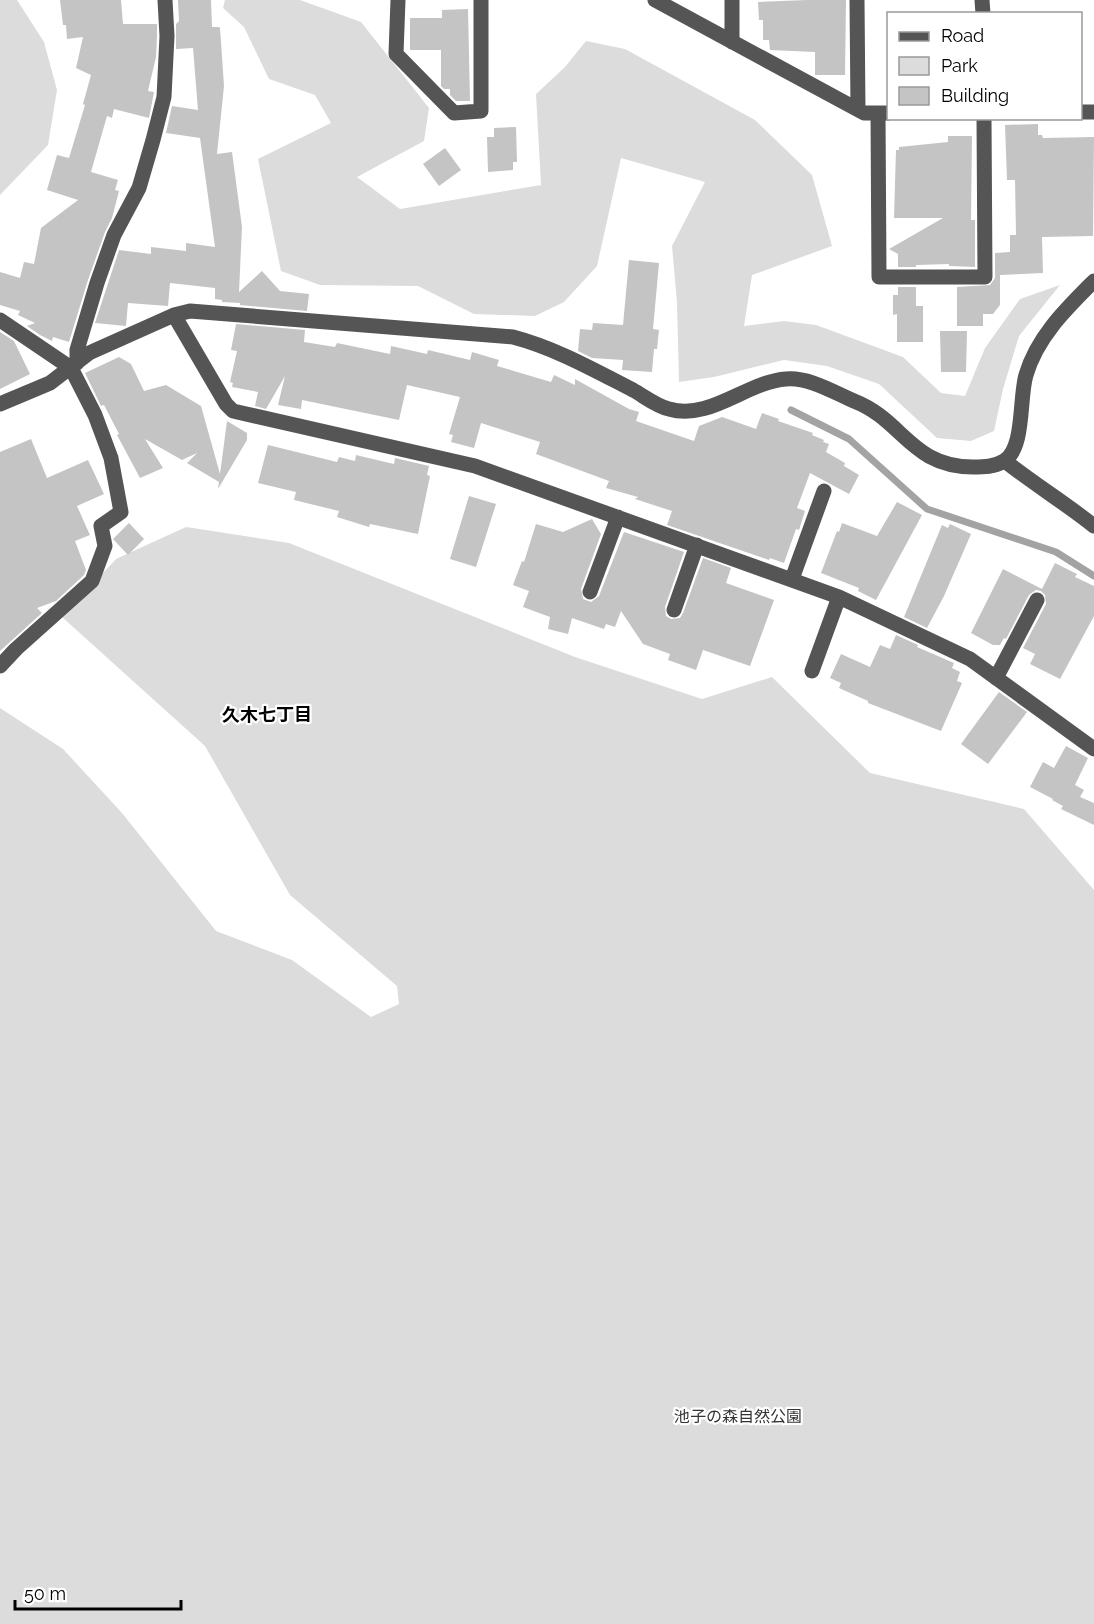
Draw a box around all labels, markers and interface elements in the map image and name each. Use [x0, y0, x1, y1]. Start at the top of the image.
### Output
legend [887, 12, 1082, 120]
text: Road [941, 25, 984, 46]
text: Park [941, 55, 978, 76]
text: Building [941, 85, 1009, 106]
district label: 久木七丁目 [222, 704, 312, 725]
park label: 池子の森自然公園 [674, 1407, 802, 1426]
scale bar [15, 1573, 182, 1611]
text: 50 m [24, 1583, 66, 1604]

